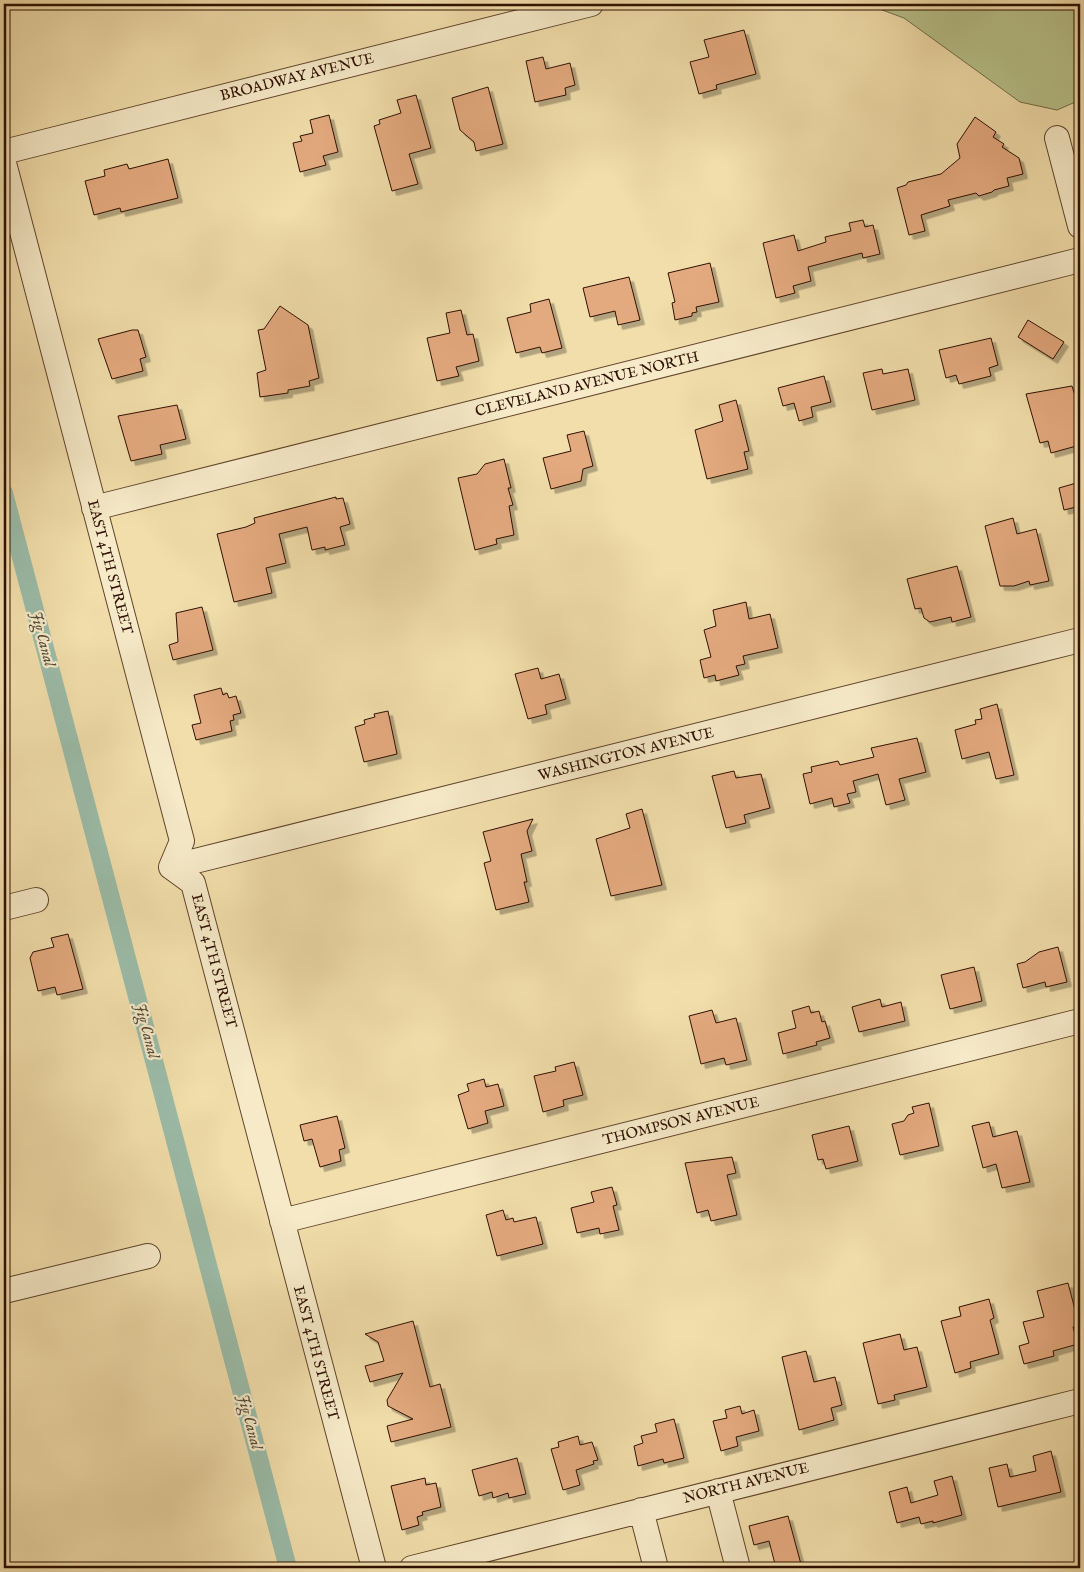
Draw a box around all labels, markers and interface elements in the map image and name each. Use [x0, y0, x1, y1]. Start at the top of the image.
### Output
street label: BROADWAY AVENUE [218, 49, 376, 105]
street label: CLEVELAND AVENUE NORTH [473, 347, 701, 421]
street label: EAST 4TH STREET [83, 498, 137, 636]
water label: Jig Canal [25, 609, 59, 670]
street label: WASHINGTON AVENUE [536, 723, 716, 785]
street label: EAST 4TH STREET [187, 892, 241, 1030]
water label: Jig Canal [129, 1001, 163, 1062]
street label: THOMPSON AVENUE [601, 1092, 761, 1150]
street label: EAST 4TH STREET [289, 1284, 343, 1422]
water label: Jig Canal [232, 1392, 266, 1453]
street label: NORTH AVENUE [681, 1458, 811, 1508]

